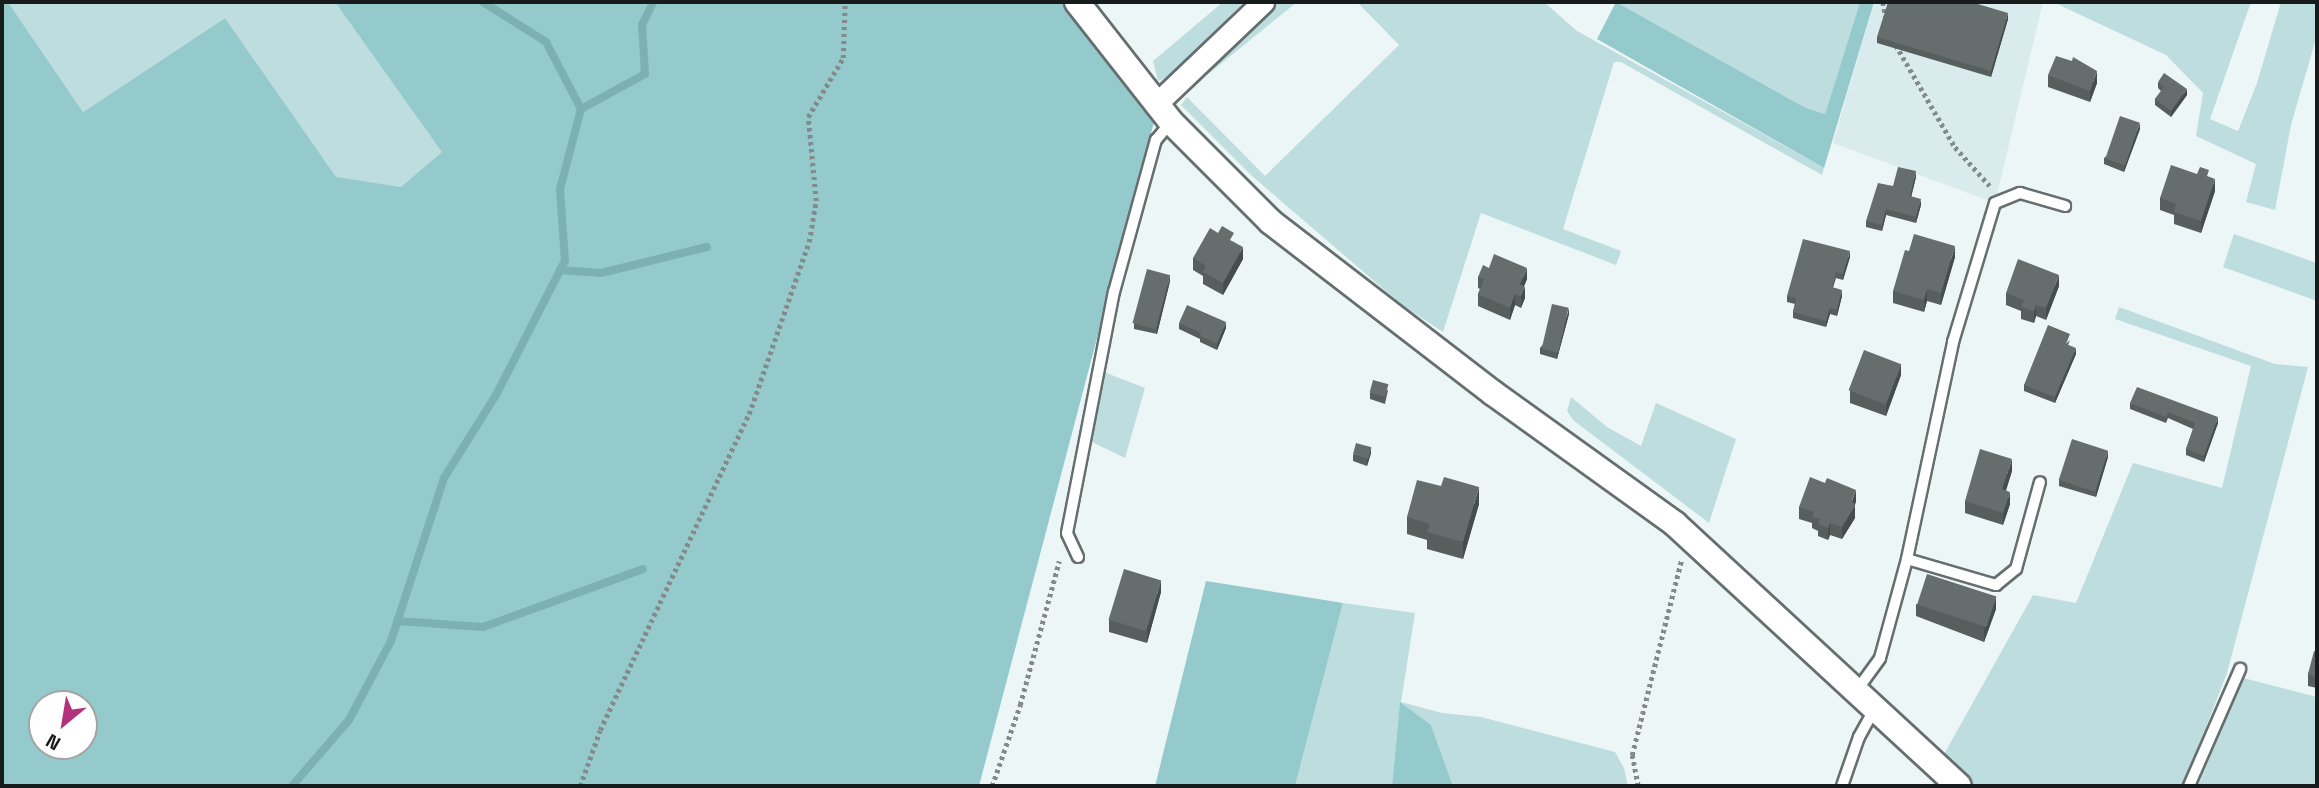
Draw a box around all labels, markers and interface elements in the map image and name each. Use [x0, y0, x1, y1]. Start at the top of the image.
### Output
north arrow [28, 690, 98, 760]
text: N [41, 728, 65, 756]

